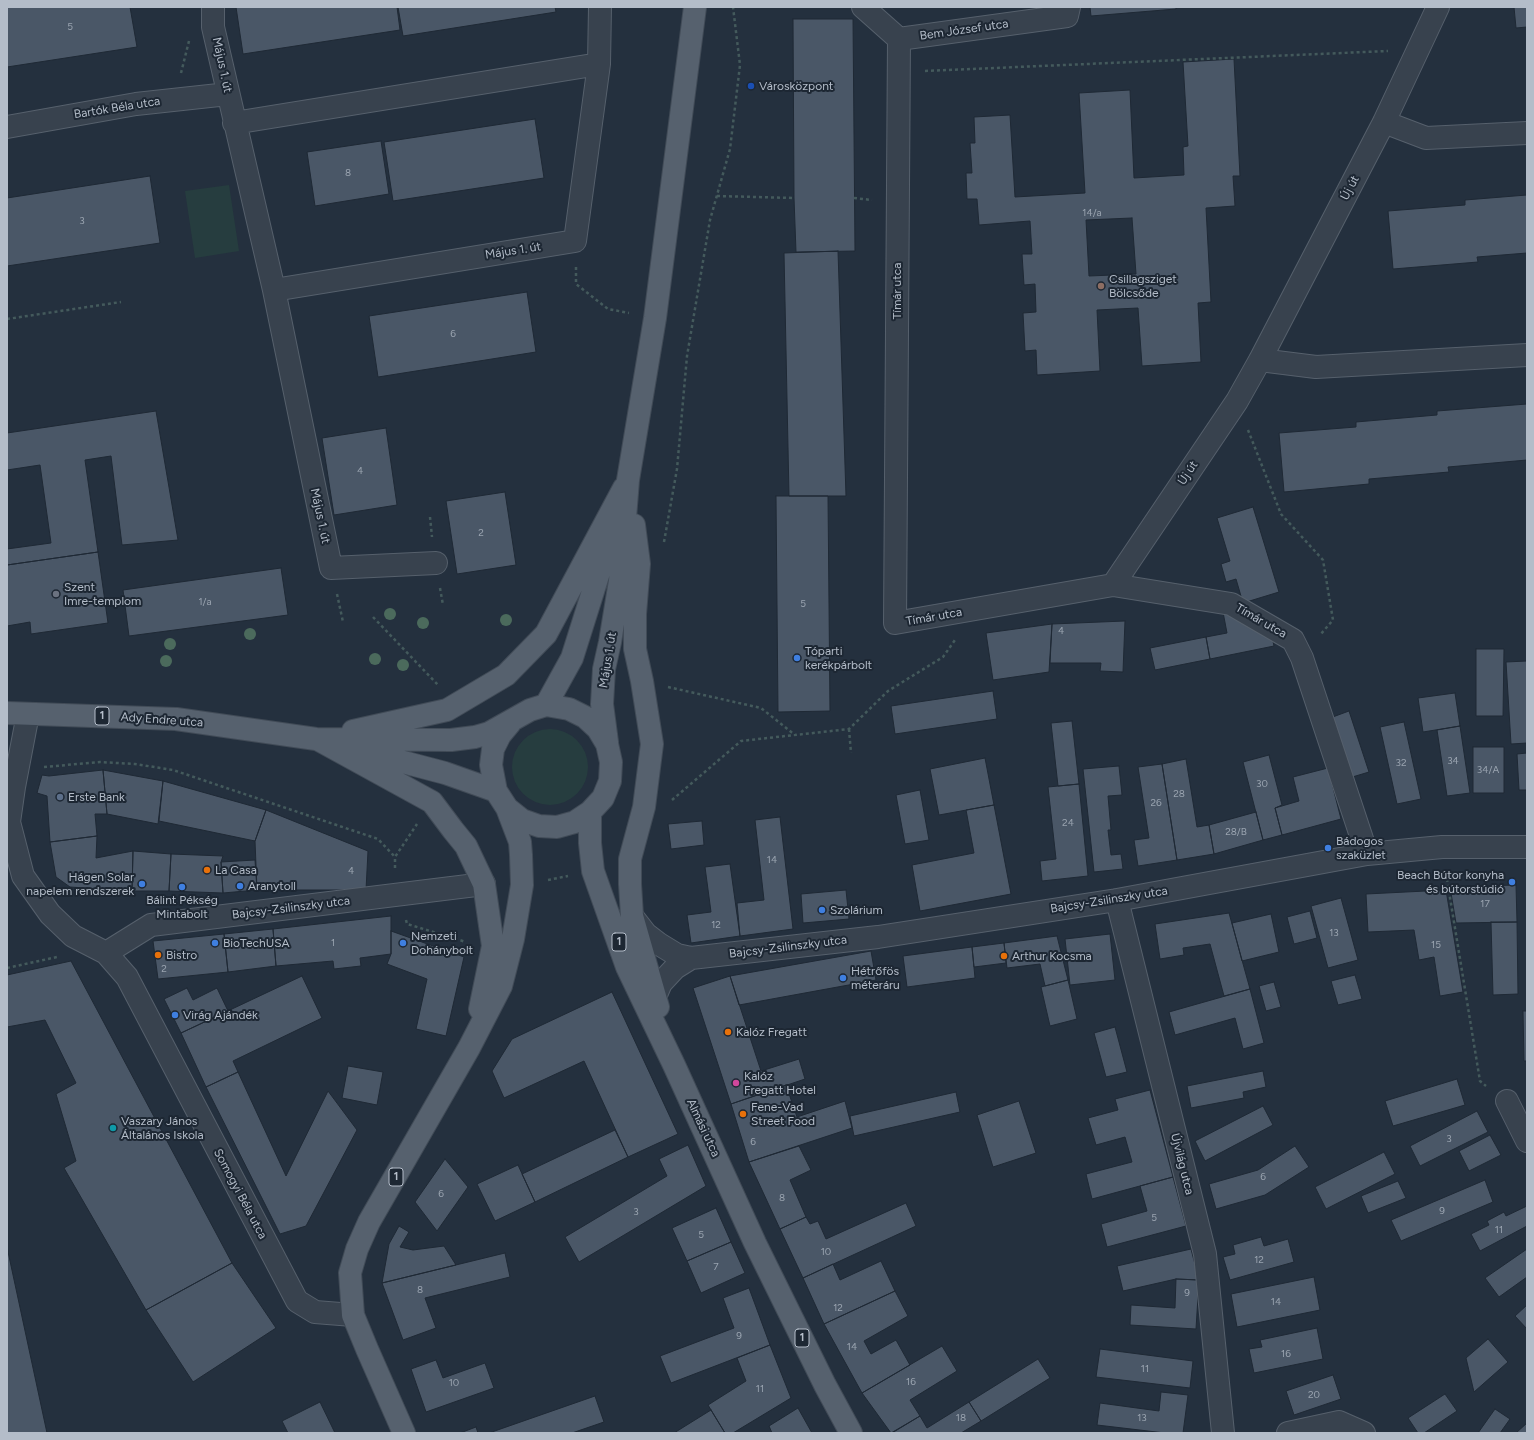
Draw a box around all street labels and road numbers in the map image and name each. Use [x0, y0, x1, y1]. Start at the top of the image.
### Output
street label: Bem József utca [919, 17, 1009, 43]
street label: Május 1. út [209, 36, 235, 94]
street label: Bartók Béla utca [73, 94, 161, 122]
street label: Új út [1338, 173, 1362, 203]
street label: Május 1. út [484, 239, 542, 263]
street label: Tímár utca [890, 263, 904, 319]
street label: Új út [1175, 458, 1201, 488]
street label: Május 1. út [307, 487, 333, 545]
street label: Tímár utca [1233, 601, 1289, 641]
street label: Tímár utca [905, 605, 963, 629]
street label: Május 1. út [596, 631, 620, 689]
road number: 1 [95, 707, 109, 725]
street label: Ady Endre utca [120, 710, 204, 730]
street label: Bajcsy-Zsilinszky utca [1049, 884, 1169, 916]
street label: Bajcsy-Zsilinszky utca [231, 894, 351, 922]
road number: 1 [612, 933, 626, 951]
street label: Bajcsy-Zsilinszky utca [728, 933, 848, 961]
street label: Almási utca [683, 1097, 723, 1159]
street label: Újvilág utca [1167, 1132, 1197, 1196]
street label: Somogyi Béla utca [210, 1146, 270, 1242]
road number: 1 [389, 1168, 403, 1186]
road number: 1 [795, 1329, 809, 1347]

